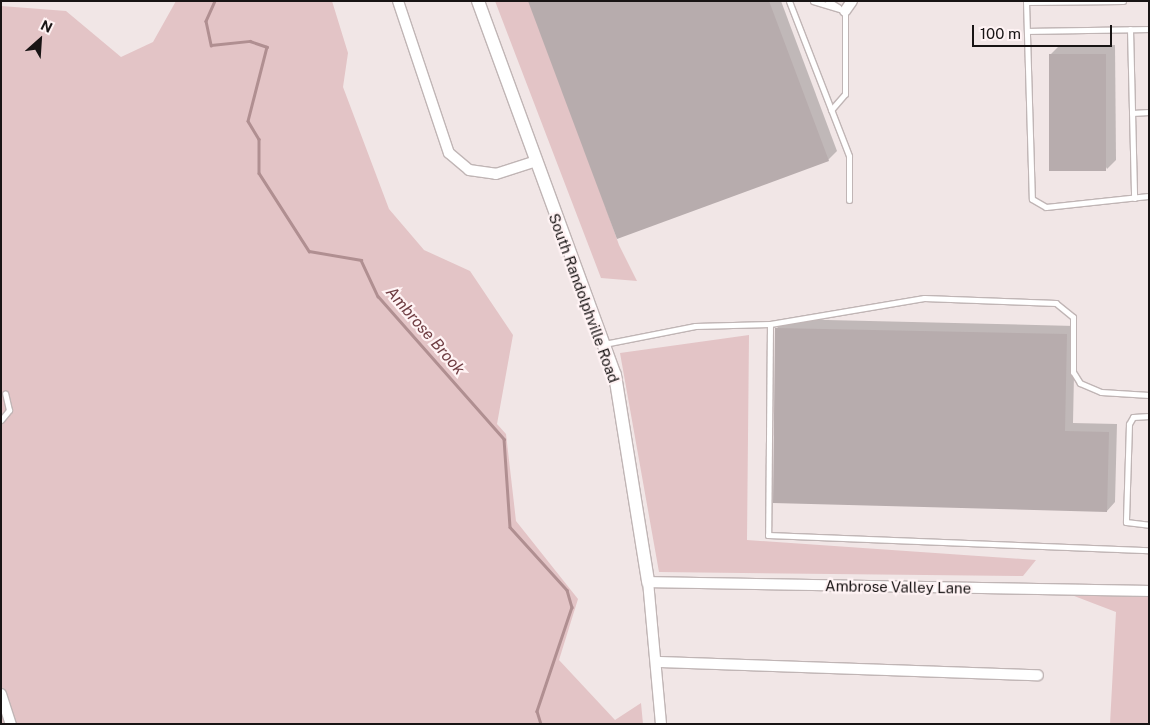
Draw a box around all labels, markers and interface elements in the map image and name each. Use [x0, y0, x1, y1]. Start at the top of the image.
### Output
north arrow [15, 15, 65, 65]
scale bar [975, 15, 1115, 47]
text: N [38, 17, 55, 36]
text: 100 m [980, 25, 1021, 42]
street label: South Randolphville Road [545, 211, 623, 385]
water label: Ambrose Brook [381, 283, 469, 379]
street label: Ambrose Valley Lane [825, 577, 971, 597]

